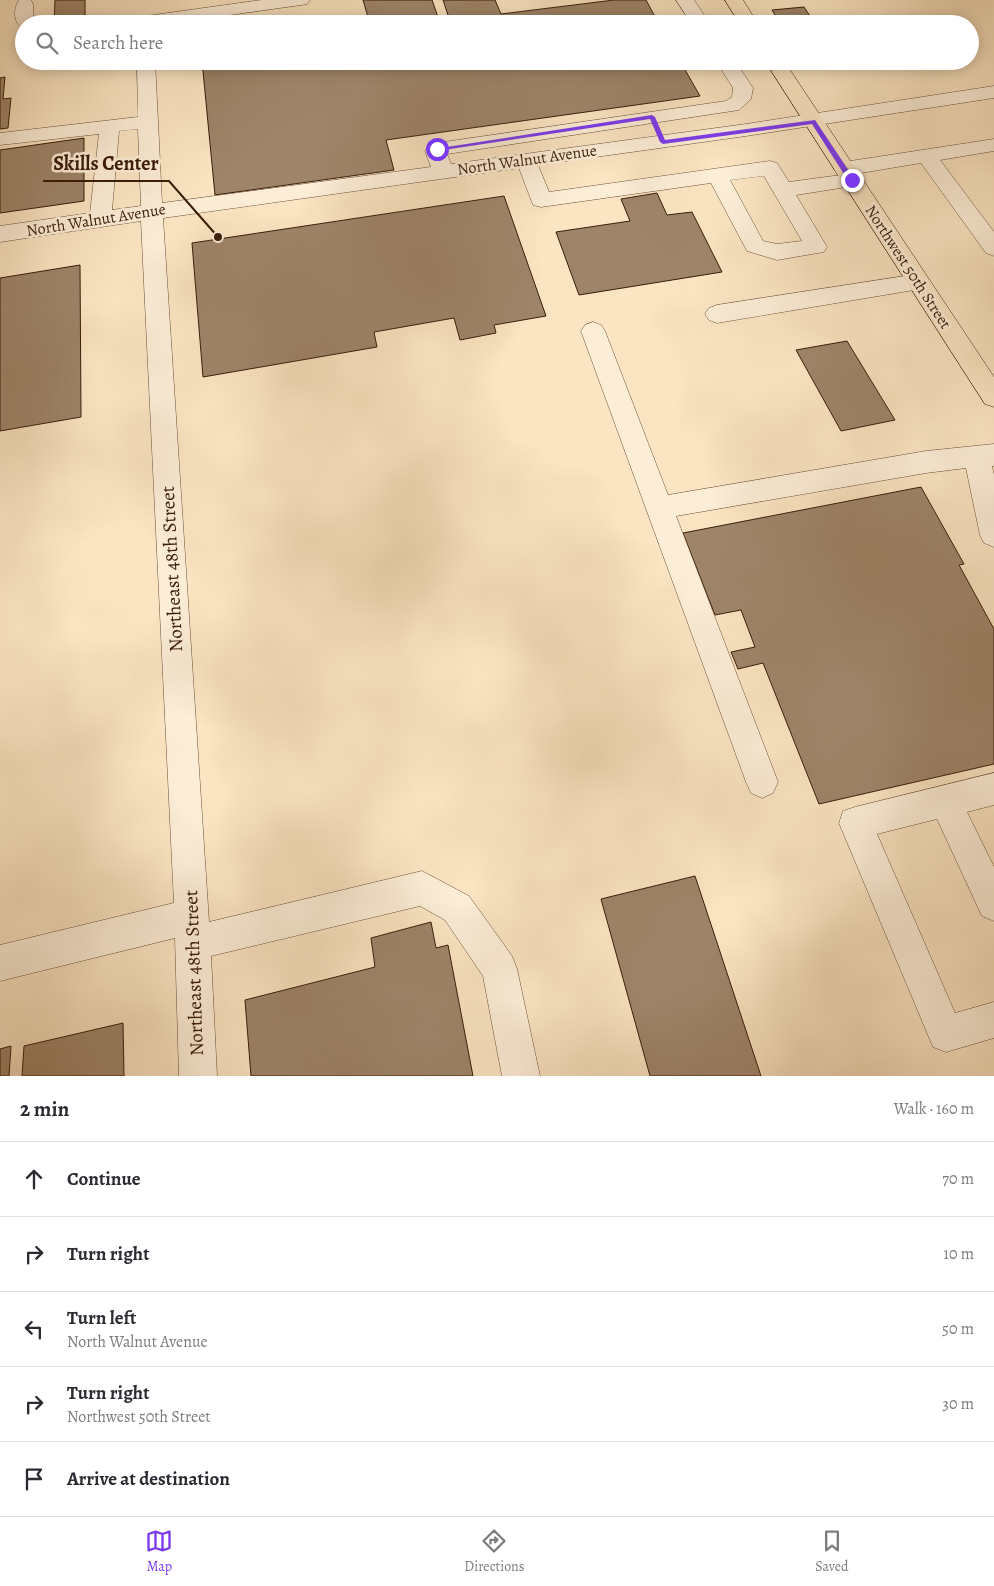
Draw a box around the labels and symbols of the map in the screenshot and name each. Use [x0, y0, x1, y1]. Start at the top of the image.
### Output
route start [426, 138, 449, 161]
street label: North Walnut Avenue [456, 139, 598, 181]
callout: Skills Center [43, 146, 169, 181]
text: Skills Center [53, 150, 159, 177]
route end [841, 169, 864, 192]
street label: North Walnut Avenue [25, 198, 167, 242]
street label: Northwest 50th Street [860, 201, 956, 333]
street label: Northeast 48th Street [155, 485, 189, 653]
street label: Northeast 48th Street [178, 889, 210, 1057]

